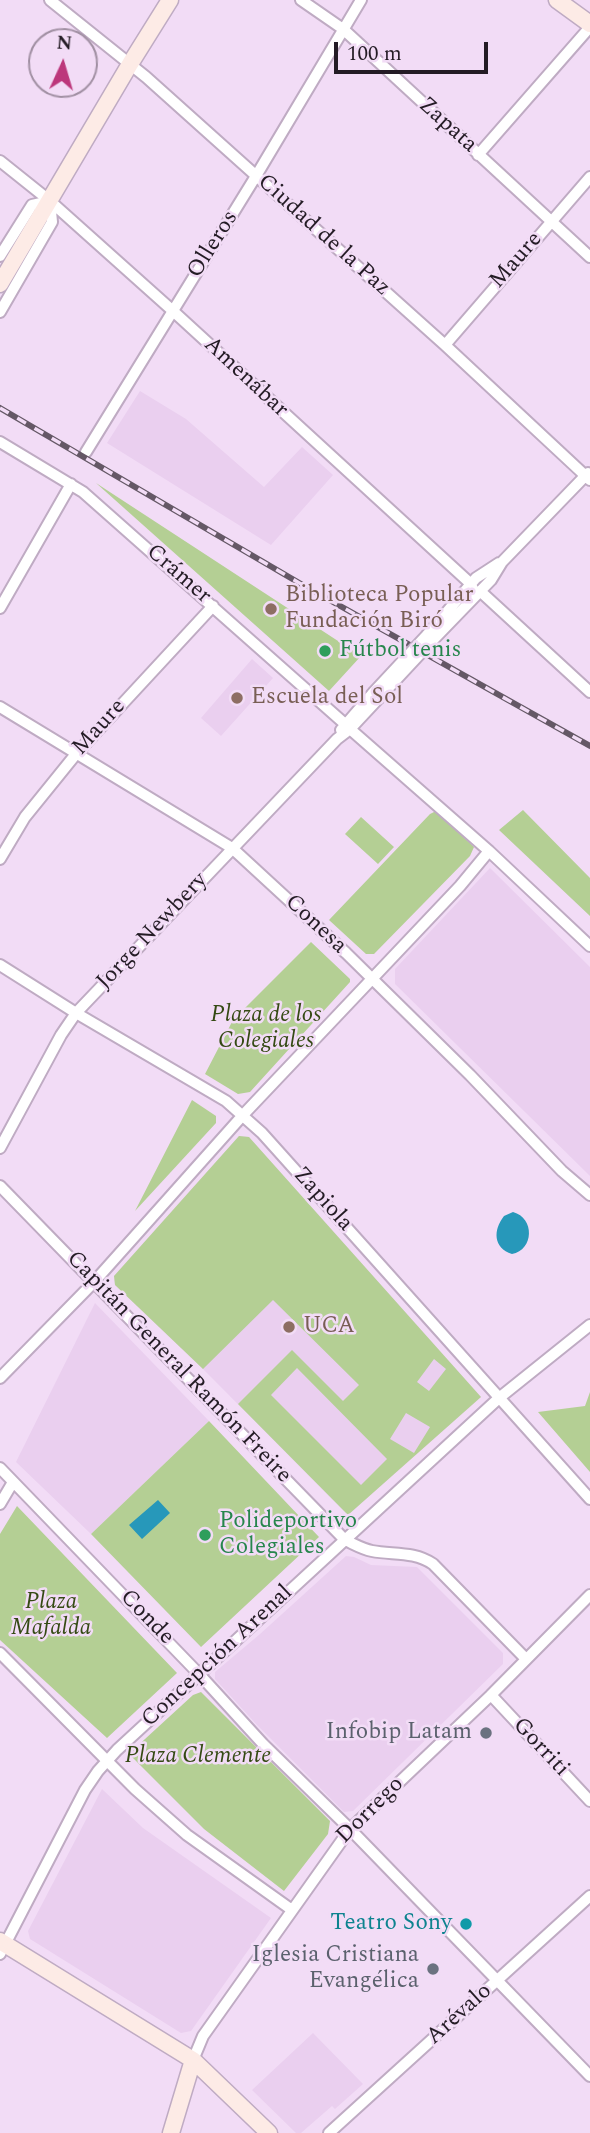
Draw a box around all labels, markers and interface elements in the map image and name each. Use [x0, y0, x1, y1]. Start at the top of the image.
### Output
north arrow [28, 28, 98, 98]
scale bar [338, 28, 492, 72]
text: N [56, 29, 73, 59]
text: 100 m [347, 38, 402, 70]
street label: Zapata [412, 92, 482, 160]
street label: Ciudad de la Paz [251, 169, 395, 303]
street label: Olleros [183, 206, 245, 284]
street label: Maure [485, 227, 549, 295]
street label: Amenábar [197, 332, 293, 424]
street label: Crámer [140, 539, 216, 611]
place label: Biblioteca Popular Fundación Biró [285, 582, 474, 636]
marker: Biblioteca Popular Fundación Biró [263, 601, 279, 617]
place label: Fútbol tenis [339, 637, 462, 665]
marker: Fútbol tenis [317, 643, 333, 659]
place label: Escuela del Sol [251, 684, 403, 712]
marker: Escuela del Sol [229, 690, 245, 706]
street label: Maure [68, 694, 132, 762]
street label: Jorge Newbery [92, 868, 214, 996]
street label: Conesa [278, 889, 352, 961]
park label: Plaza de los Colegiales [211, 1002, 321, 1056]
street label: Zapiola [286, 1162, 358, 1238]
street label: Capitán General Ramón Freire [60, 1246, 296, 1490]
place label: UCA [303, 1313, 355, 1341]
marker: UCA [281, 1319, 297, 1335]
place label: Polideportivo Colegiales [219, 1508, 357, 1562]
marker: Polideportivo Colegiales [197, 1527, 213, 1543]
street label: Concepción Arenal [137, 1580, 299, 1734]
street label: Conde [113, 1584, 179, 1652]
park label: Plaza Mafalda [11, 1589, 91, 1643]
street label: Gorriti [506, 1713, 574, 1783]
place label: Infobip Latam [326, 1719, 472, 1747]
marker: Infobip Latam [478, 1725, 494, 1741]
park label: Plaza Clemente [125, 1743, 271, 1771]
street label: Dorrego [331, 1771, 411, 1851]
place label: Teatro Sony [330, 1910, 452, 1938]
marker: Teatro Sony [458, 1916, 474, 1932]
place label: Iglesia Cristiana Evangélica [252, 1942, 419, 1996]
marker: Iglesia Cristiana Evangélica [425, 1961, 441, 1977]
street label: Arévalo [421, 1978, 499, 2052]

